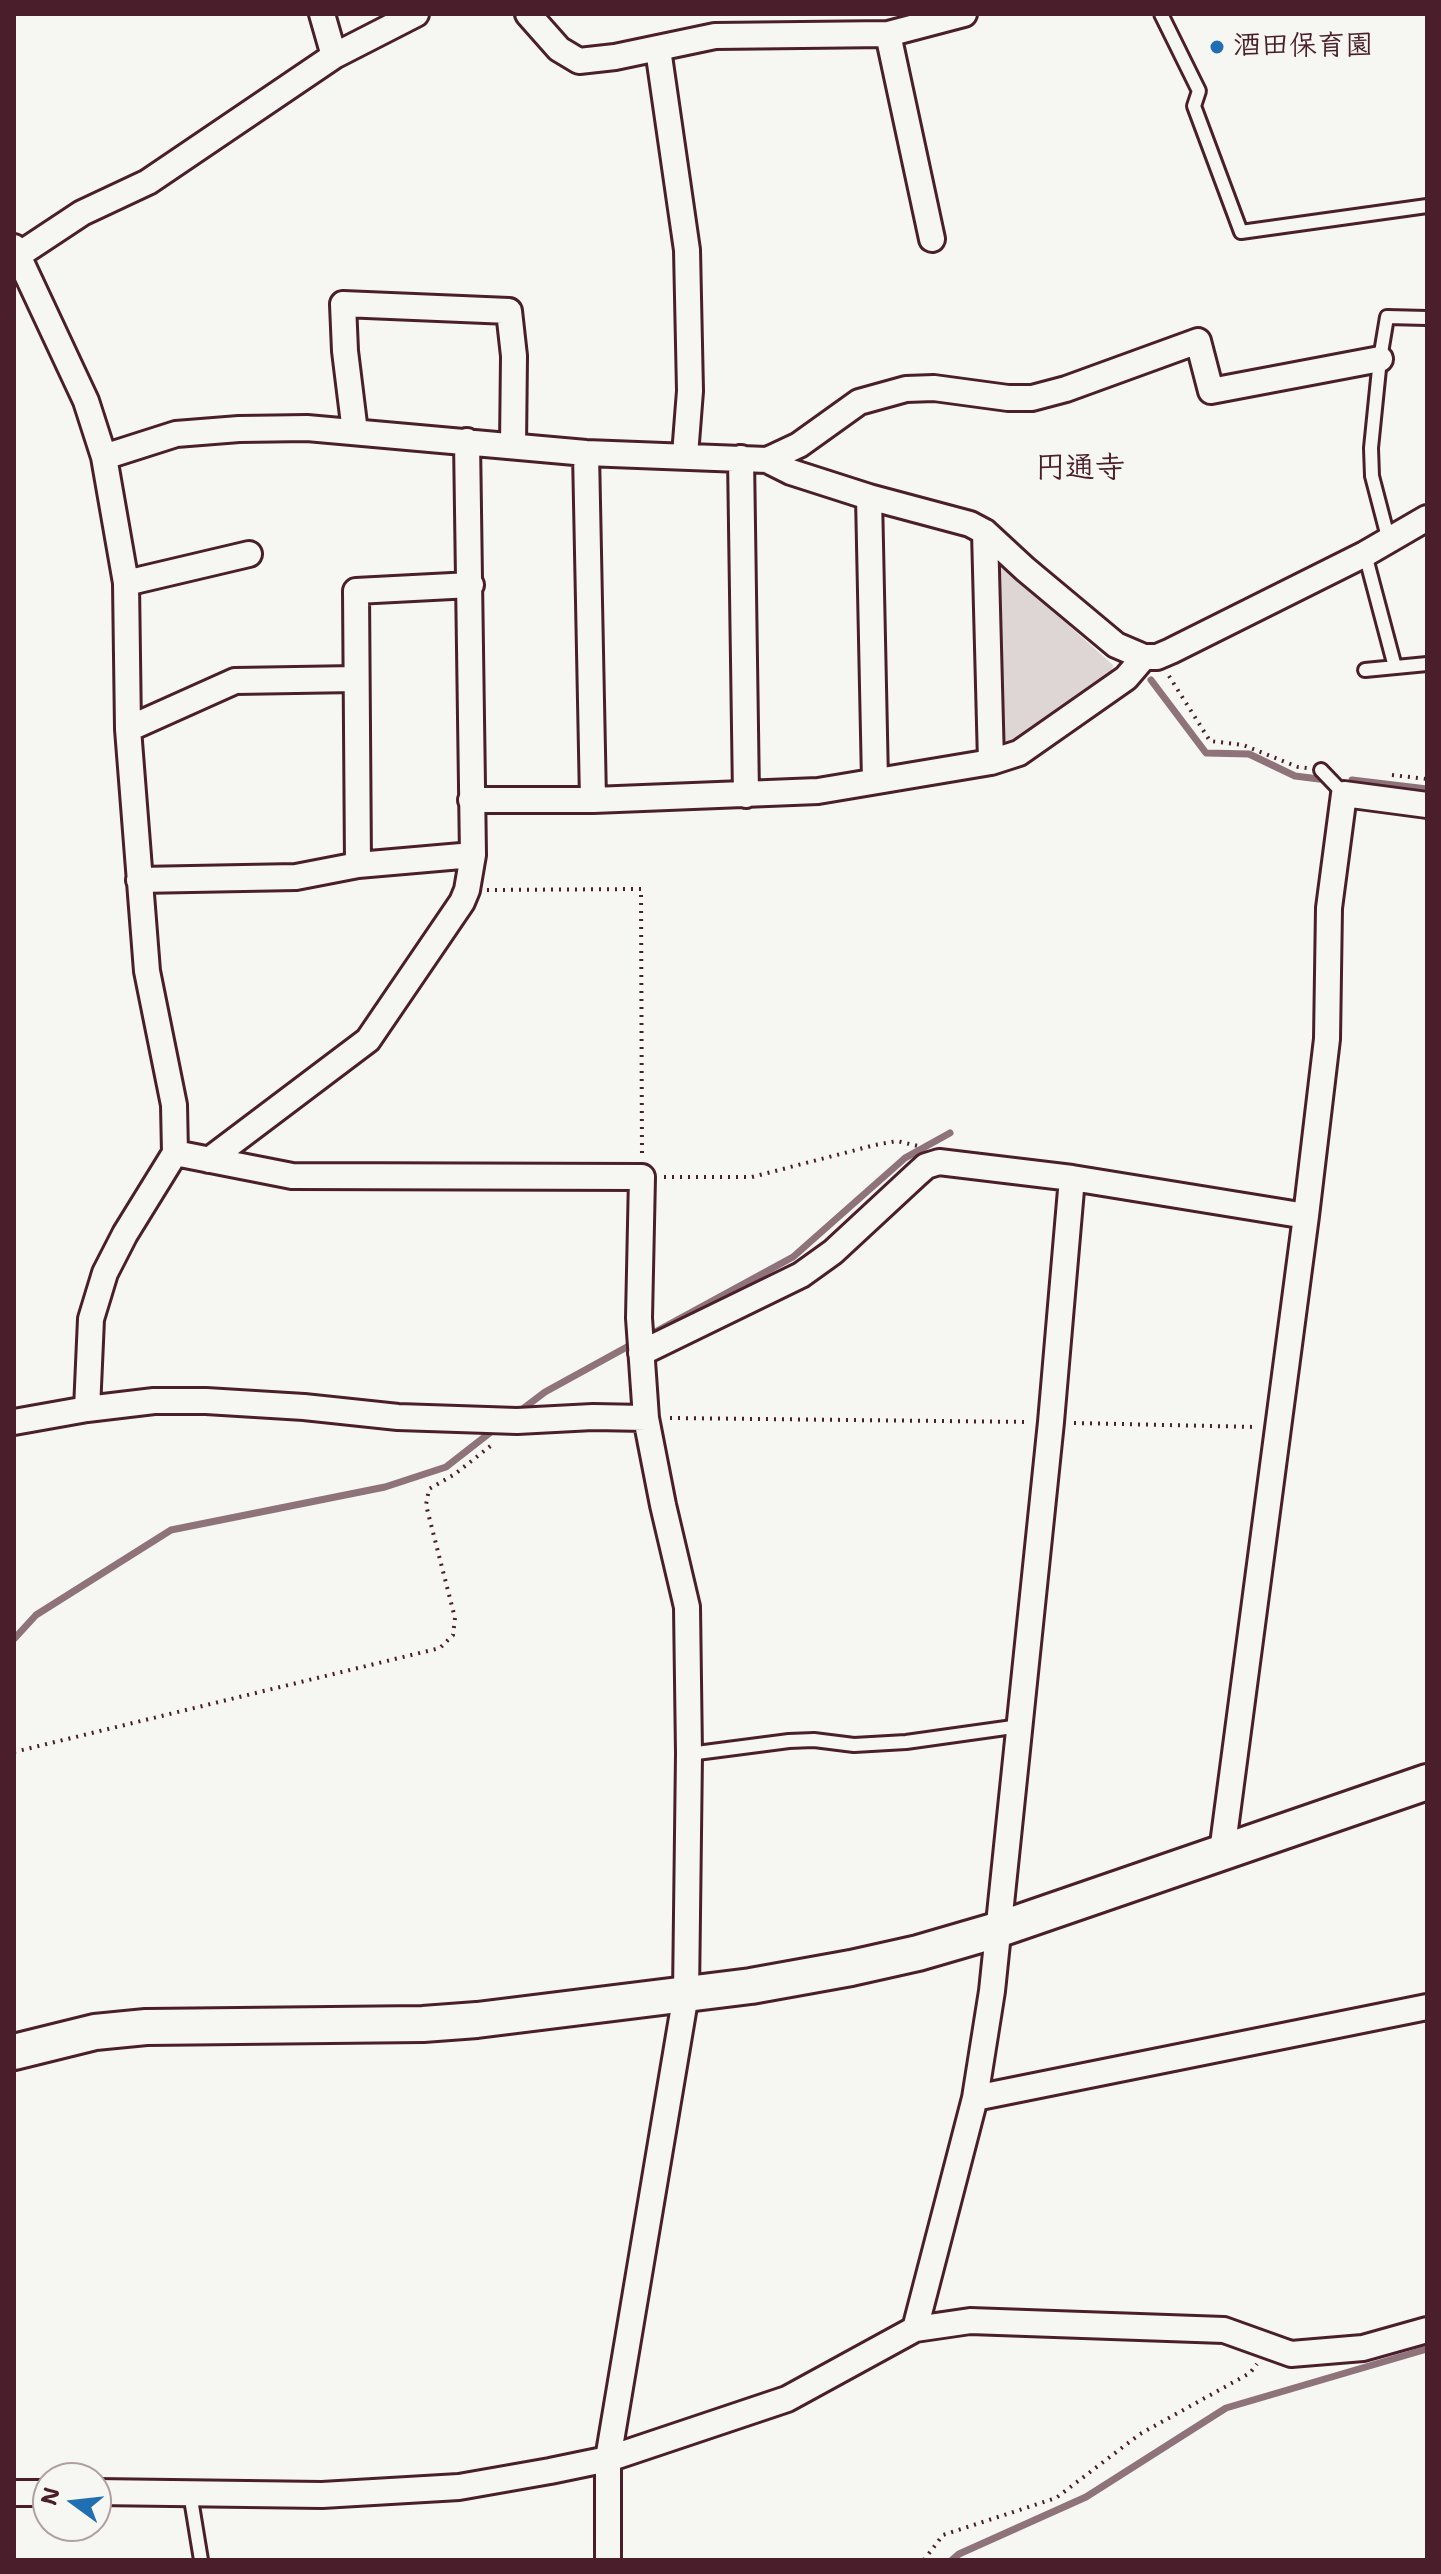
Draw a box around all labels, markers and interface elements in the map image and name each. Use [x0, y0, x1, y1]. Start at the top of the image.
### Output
place label: 酒田保育園 [1233, 30, 1373, 64]
marker: 酒田保育園 [1208, 38, 1226, 56]
district label: 円通寺 [1035, 451, 1125, 487]
north arrow [32, 2462, 112, 2542]
text: N [34, 2484, 67, 2508]

